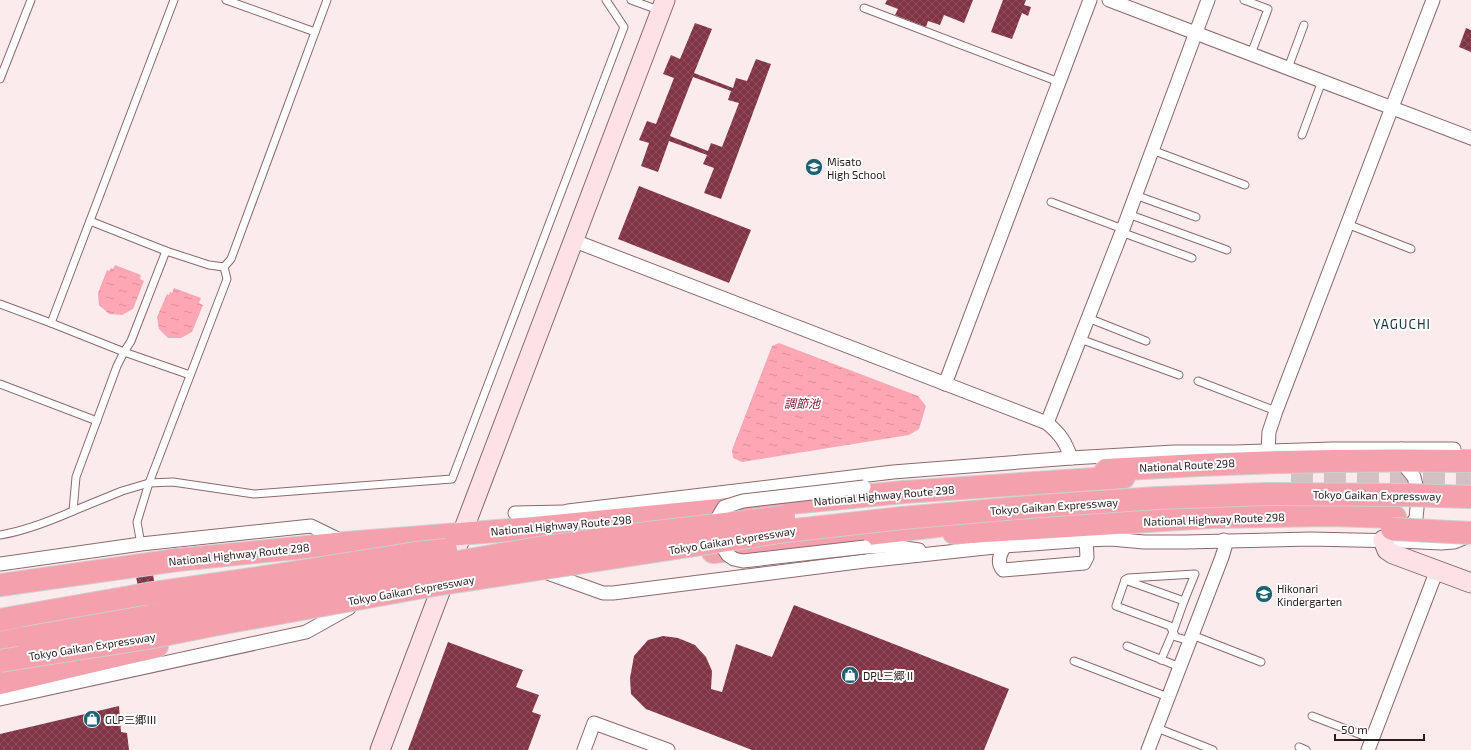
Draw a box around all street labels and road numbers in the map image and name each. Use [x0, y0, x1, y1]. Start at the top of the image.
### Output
street label: National Route 298 [1139, 456, 1235, 474]
street label: National Highway Route 298 [813, 482, 955, 508]
street label: Tokyo Gaikan Expressway [1313, 487, 1441, 503]
street label: Tokyo Gaikan Expressway [990, 495, 1119, 517]
street label: National Highway Route 298 [1143, 510, 1285, 528]
street label: National Highway Route 298 [490, 512, 632, 538]
street label: Tokyo Gaikan Expressway [668, 524, 797, 556]
street label: National Highway Route 298 [168, 540, 310, 568]
street label: Tokyo Gaikan Expressway [347, 572, 475, 608]
street label: Tokyo Gaikan Expressway [28, 630, 157, 662]

